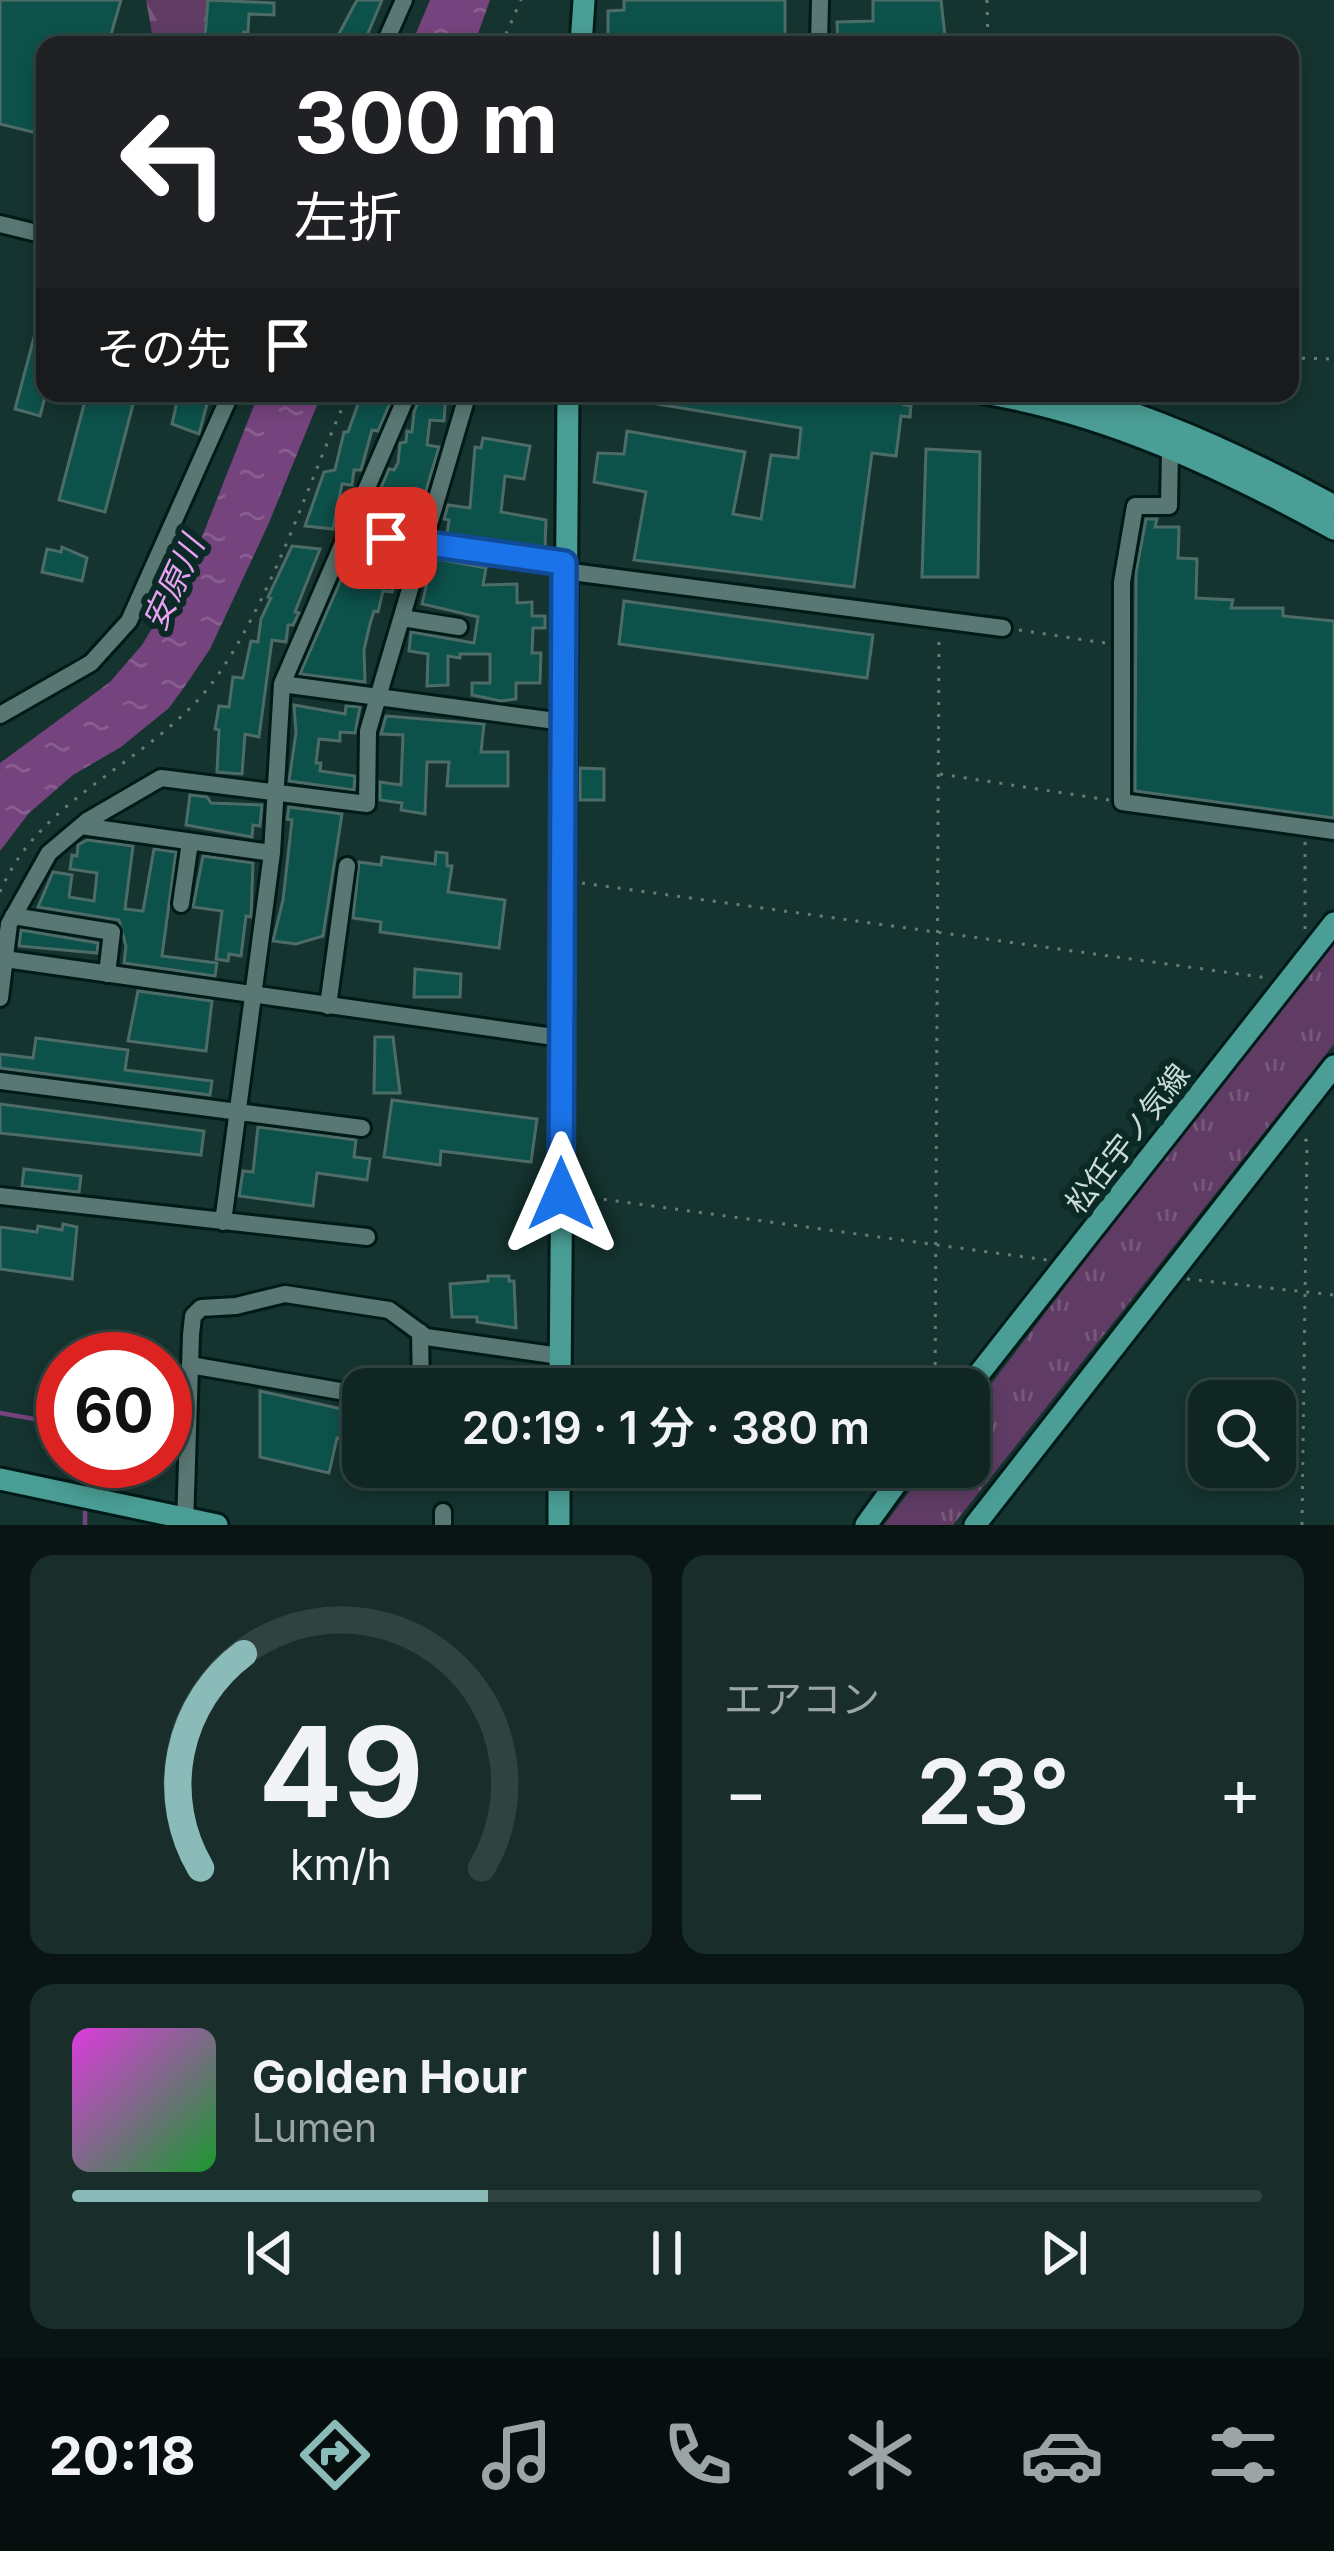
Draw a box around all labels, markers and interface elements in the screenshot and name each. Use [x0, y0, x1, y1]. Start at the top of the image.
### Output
text: 300 m [294, 72, 558, 173]
icon: left [96, 84, 252, 240]
text: 左折 [294, 185, 402, 250]
icon: arrive [255, 312, 321, 378]
text: その先 [96, 321, 231, 376]
pin [335, 487, 437, 589]
icon: arrive [353, 505, 419, 571]
water label: 安原川 [134, 527, 213, 636]
street label: 松任宇ノ気線 [1058, 1056, 1197, 1220]
position arrow [498, 1131, 624, 1257]
speed limit sign: 60 [36, 1332, 192, 1488]
map controls [1188, 1380, 1296, 1488]
button: search [1188, 1380, 1296, 1488]
text: 20:19 · 1 分 · 380 m [462, 1400, 870, 1455]
text: エアコン [724, 1675, 880, 1722]
text: 49 [258, 1696, 424, 1847]
text: 23° [916, 1737, 1070, 1846]
text: − [724, 1752, 768, 1832]
text: + [1218, 1752, 1262, 1832]
text: km/h [290, 1837, 392, 1889]
text: Golden Hour [252, 2049, 527, 2104]
text: Lumen [252, 2104, 377, 2151]
icon: previous [237, 2220, 303, 2286]
icon: pause [634, 2220, 700, 2286]
icon: next [1031, 2220, 1097, 2286]
icon: directions [293, 2413, 377, 2497]
icon: music [475, 2413, 559, 2497]
icon: phone [656, 2413, 740, 2497]
icon: climate [838, 2413, 922, 2497]
icon: car [1020, 2413, 1104, 2497]
icon: filters [1201, 2413, 1285, 2497]
text: 20:18 [49, 2423, 196, 2488]

